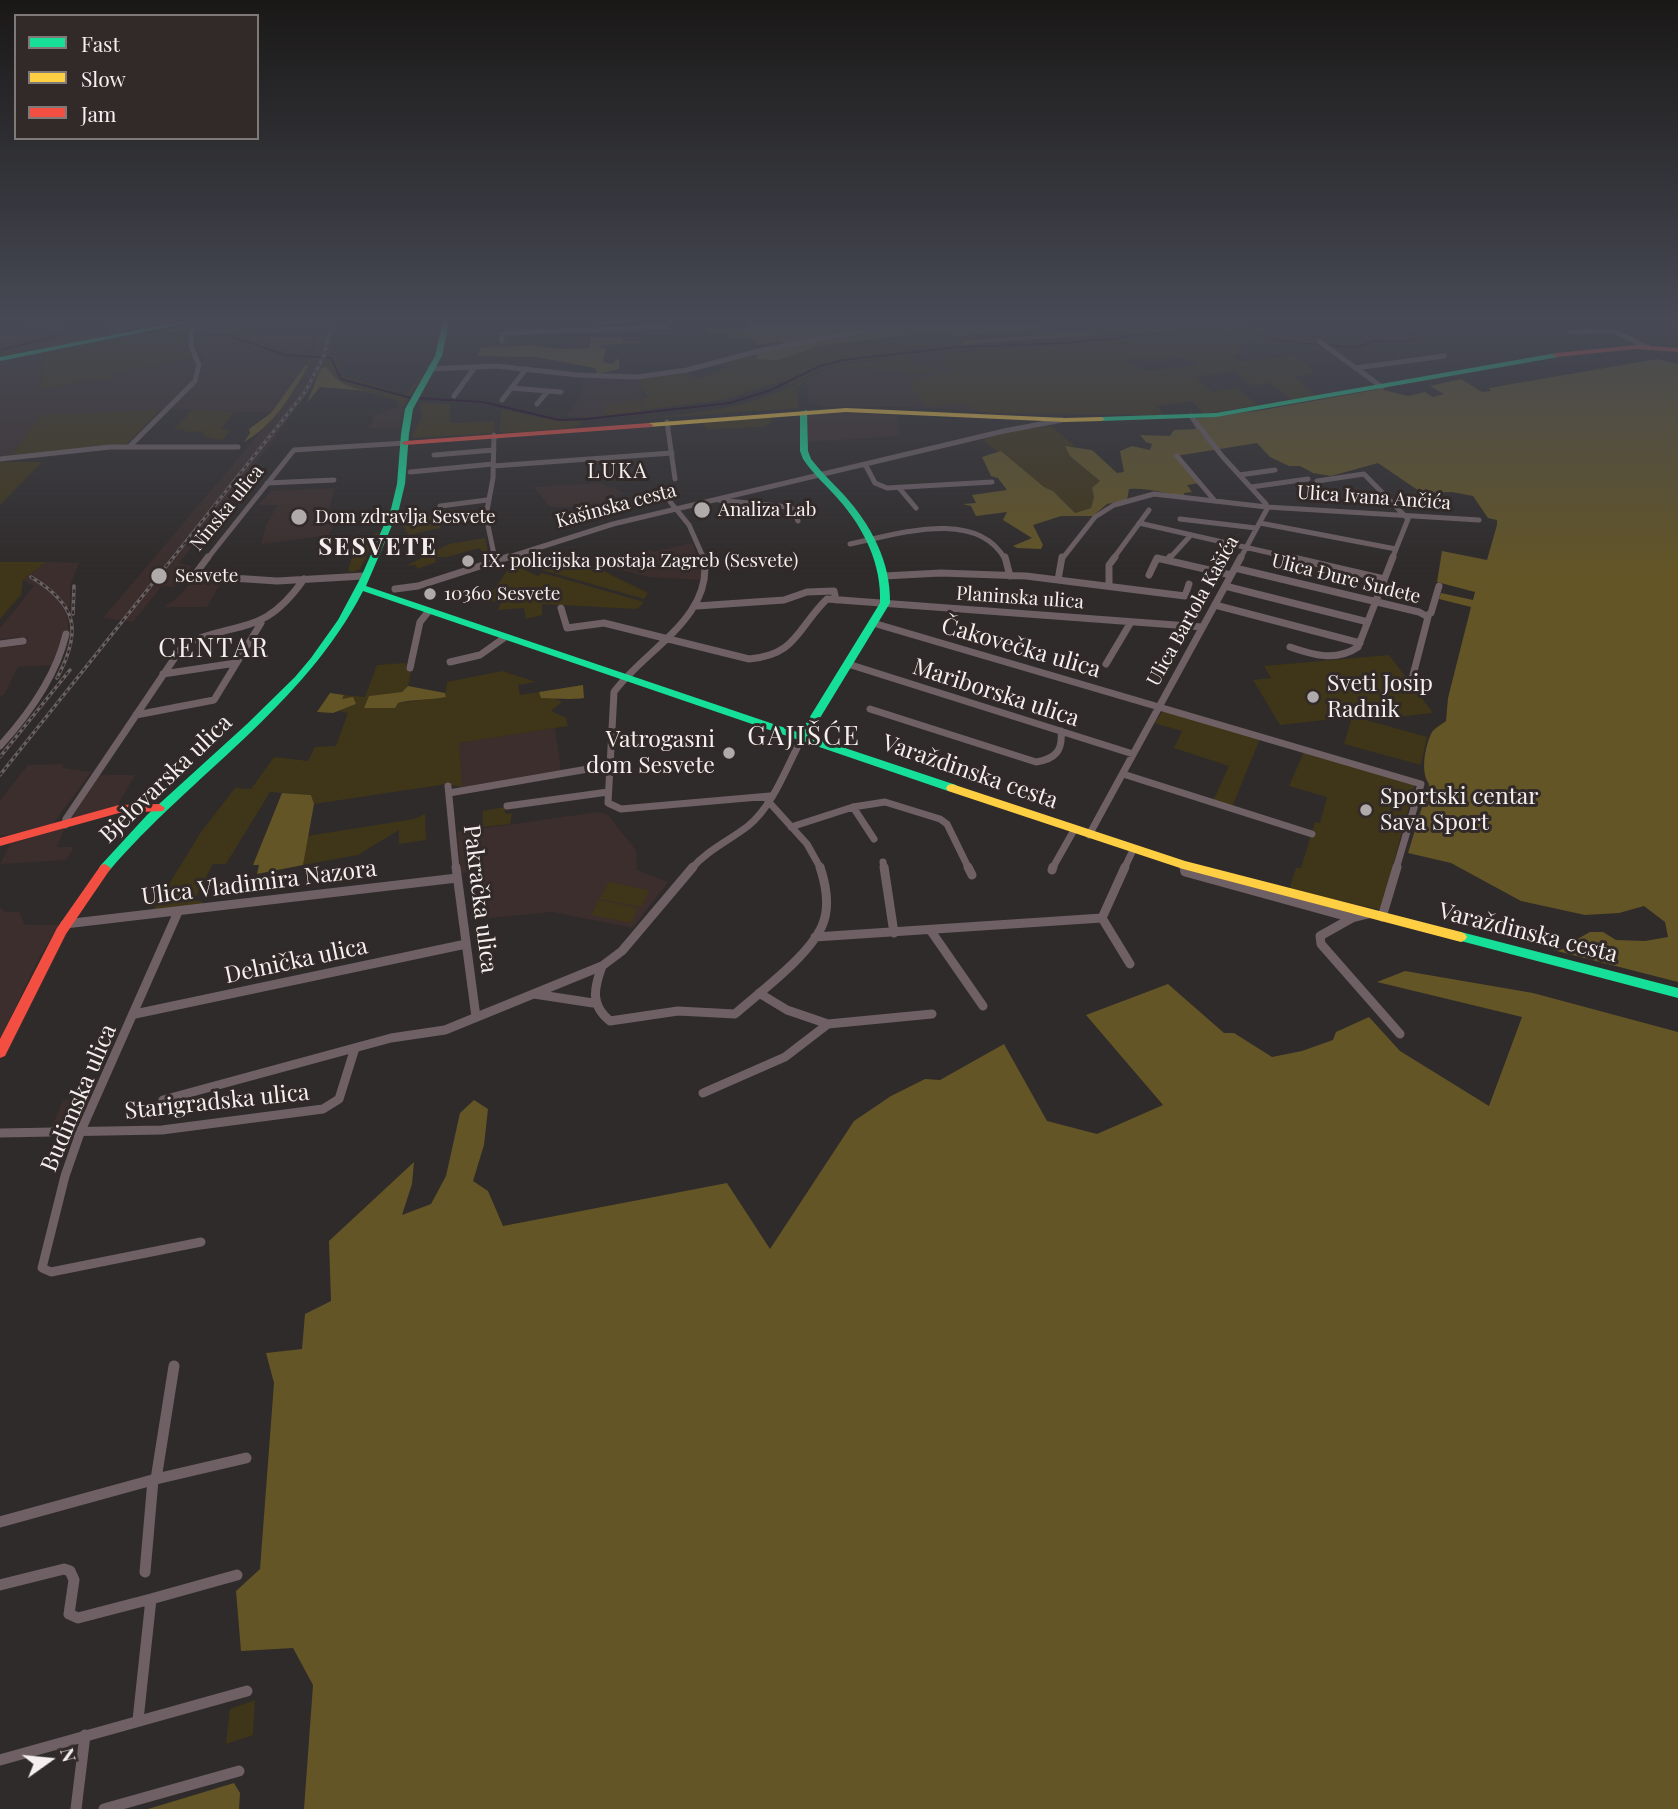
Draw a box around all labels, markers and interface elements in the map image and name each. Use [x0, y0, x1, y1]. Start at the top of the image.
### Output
legend [14, 14, 259, 140]
text: Fast [81, 29, 120, 57]
text: Slow [81, 64, 126, 92]
text: Jam [81, 99, 117, 127]
district label: LUKA [588, 458, 648, 484]
street label: Ninska ulica [185, 461, 269, 555]
street label: Kašinska cesta [553, 479, 679, 533]
street label: Ulica Ivana Ančića [1296, 481, 1452, 515]
place label: Analiza Lab [718, 499, 816, 521]
marker: Analiza Lab [692, 500, 712, 520]
place label: Dom zdravlja Sesvete [315, 506, 496, 528]
marker: Dom zdravlja Sesvete [289, 507, 309, 527]
street label: Ulica Bartola Kašića [1142, 532, 1244, 690]
district label: SESVETE [319, 534, 437, 562]
street label: Ulica Đure Sudete [1269, 549, 1423, 609]
place label: IX. policijska postaja Zagreb (Sesvete) [482, 550, 798, 572]
marker: IX. policijska postaja Zagreb (Sesvete) [460, 553, 476, 569]
place label: Sesvete [175, 565, 238, 587]
marker: Sesvete [149, 566, 169, 586]
street label: Planinska ulica [955, 582, 1085, 614]
place label: 10360 Sesvete [444, 583, 560, 605]
marker: 10360 Sesvete [422, 586, 438, 602]
street label: Čakovečka ulica [938, 612, 1104, 684]
district label: CENTAR [159, 633, 269, 665]
street label: Mariborska ulica [909, 653, 1083, 733]
place label: Sveti Josip Radnik [1327, 670, 1433, 724]
marker: Sveti Josip Radnik [1305, 689, 1321, 705]
street label: Bjelovarska ulica [94, 709, 238, 849]
district label: GAJIŠĆE [748, 721, 860, 753]
place label: Vatrogasni dom Sesvete [586, 726, 715, 780]
street label: Varaždinska cesta [879, 729, 1061, 815]
marker: Vatrogasni dom Sesvete [721, 745, 737, 761]
place label: Sportski centar Sava Sport [1380, 783, 1539, 837]
marker: Sportski centar Sava Sport [1358, 802, 1374, 818]
street label: Pakračka ulica [457, 823, 503, 975]
street label: Ulica Vladimira Nazora [140, 855, 378, 911]
street label: Varaždinska cesta [1436, 897, 1620, 969]
street label: Delnička ulica [222, 932, 370, 990]
street label: Budimska ulica [36, 1020, 122, 1176]
street label: Starigradska ulica [123, 1079, 311, 1125]
north arrow [14, 1725, 84, 1795]
text: N [55, 1745, 84, 1765]

